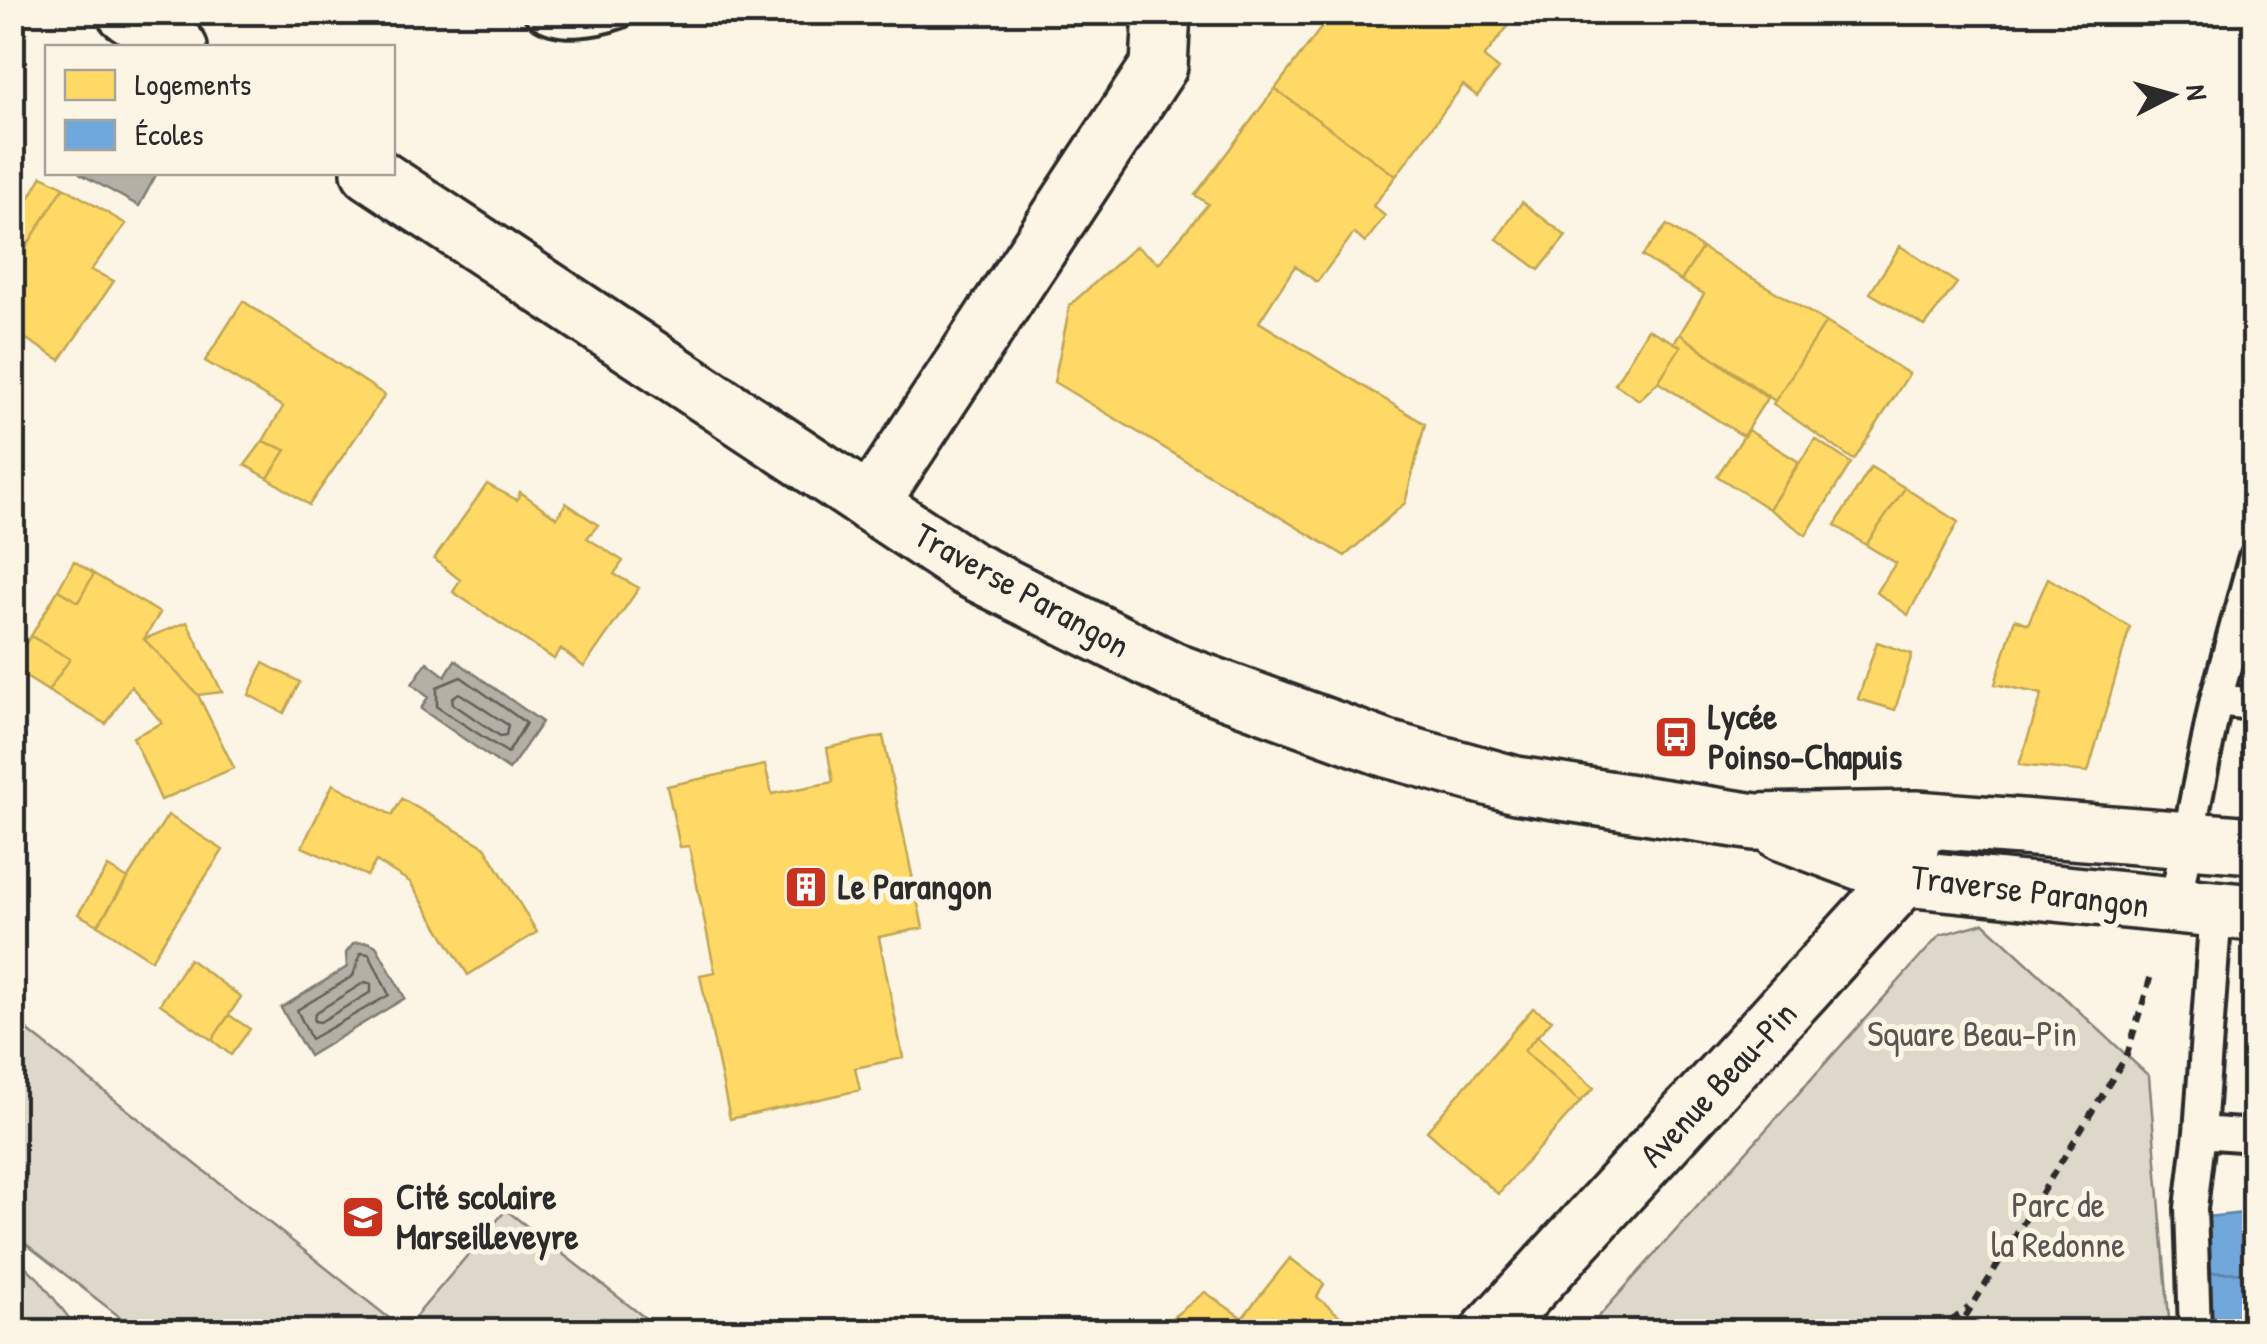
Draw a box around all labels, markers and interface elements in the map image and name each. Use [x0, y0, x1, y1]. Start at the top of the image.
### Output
legend [45, 45, 395, 175]
north arrow [2122, 45, 2222, 145]
text: Logements [135, 64, 251, 104]
text: N [2177, 83, 2217, 102]
text: Écoles [135, 114, 203, 154]
street label: Traverse Parangon [906, 511, 1138, 668]
place label: Lycée Poinso-Chapuis [1708, 693, 1903, 781]
bus stop icon: Lycée Poinso-Chapuis [1653, 714, 1699, 760]
street label: Traverse Parangon [1908, 853, 2152, 928]
place label: Le Parangon [838, 863, 992, 911]
building icon: Le Parangon [783, 864, 829, 910]
street label: Avenue Beau-Pin [1629, 991, 1807, 1177]
park label: Square Beau-Pin [1867, 1010, 2077, 1057]
place label: Cité scolaire Marseilleveyre [396, 1173, 578, 1261]
park label: Parc de la Redonne [1991, 1181, 2125, 1268]
school or university icon: Cité scolaire Marseilleveyre [340, 1194, 386, 1240]

